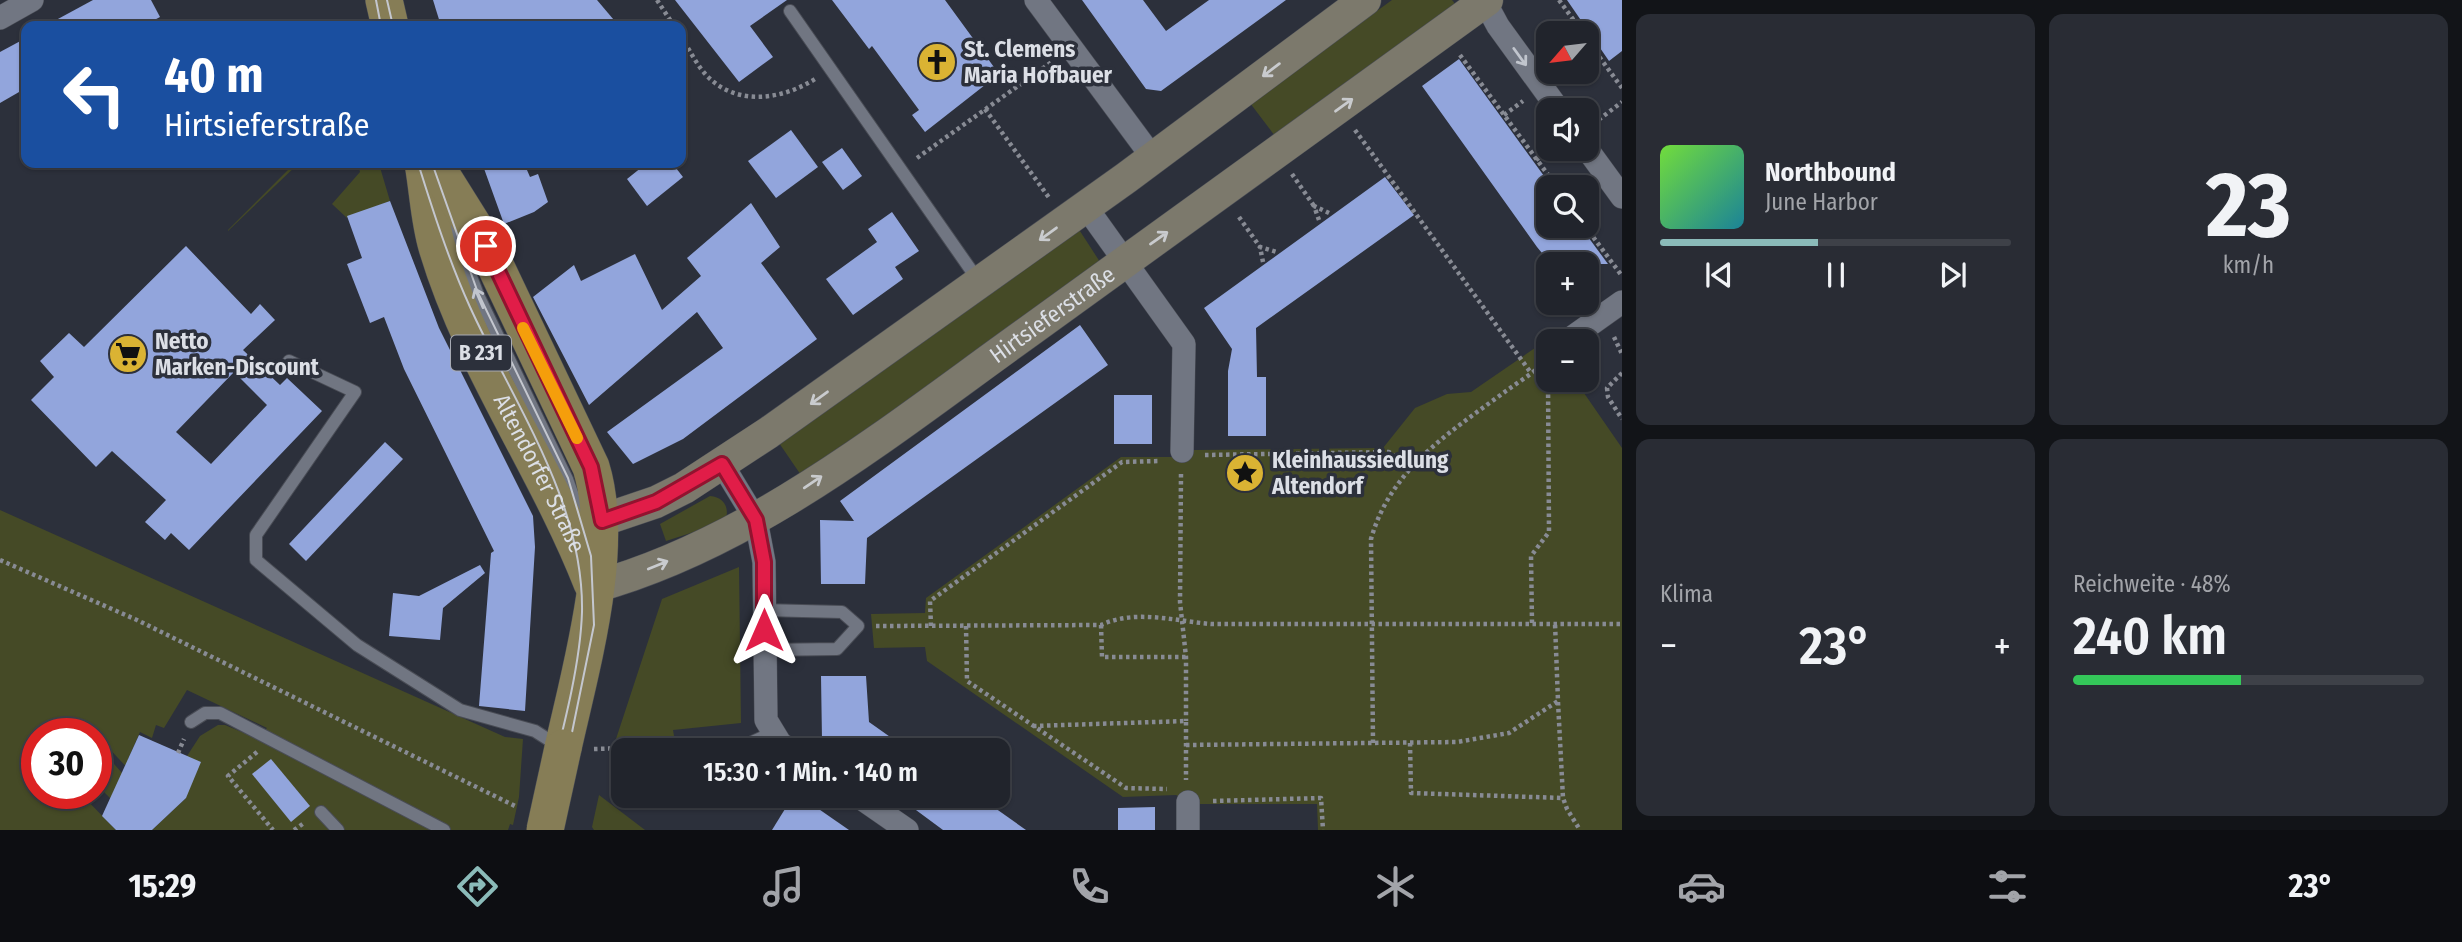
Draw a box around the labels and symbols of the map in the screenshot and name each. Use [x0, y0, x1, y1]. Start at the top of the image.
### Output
north arrow [1536, 21, 1600, 84]
place label: St. Clemens Maria Hofbauer [964, 35, 1113, 89]
church icon: St. Clemens Maria Hofbauer [916, 41, 958, 83]
one-way arrow [1513, 47, 1528, 66]
one-way arrow [1262, 63, 1281, 77]
one-way arrow [1334, 98, 1353, 112]
pin [456, 216, 516, 276]
one-way arrow [1039, 227, 1058, 241]
one-way arrow [1149, 231, 1168, 245]
street label: Hirtsieferstraße [984, 260, 1120, 369]
one-way arrow [472, 287, 485, 309]
place label: Netto Marken-Discount [155, 327, 320, 381]
supermarket icon: Netto Marken-Discount [107, 333, 149, 375]
road number: B 231 [451, 336, 511, 370]
street label: Altendorfer Straße [488, 389, 591, 557]
one-way arrow [810, 390, 829, 405]
place label: Kleinhaussiedlung Altendorf [1271, 446, 1449, 500]
place icon: Kleinhaussiedlung Altendorf [1224, 452, 1266, 494]
one-way arrow [803, 474, 822, 489]
one-way arrow [647, 558, 669, 571]
position arrow [727, 593, 801, 667]
speed limit sign: 30 [21, 718, 112, 809]

